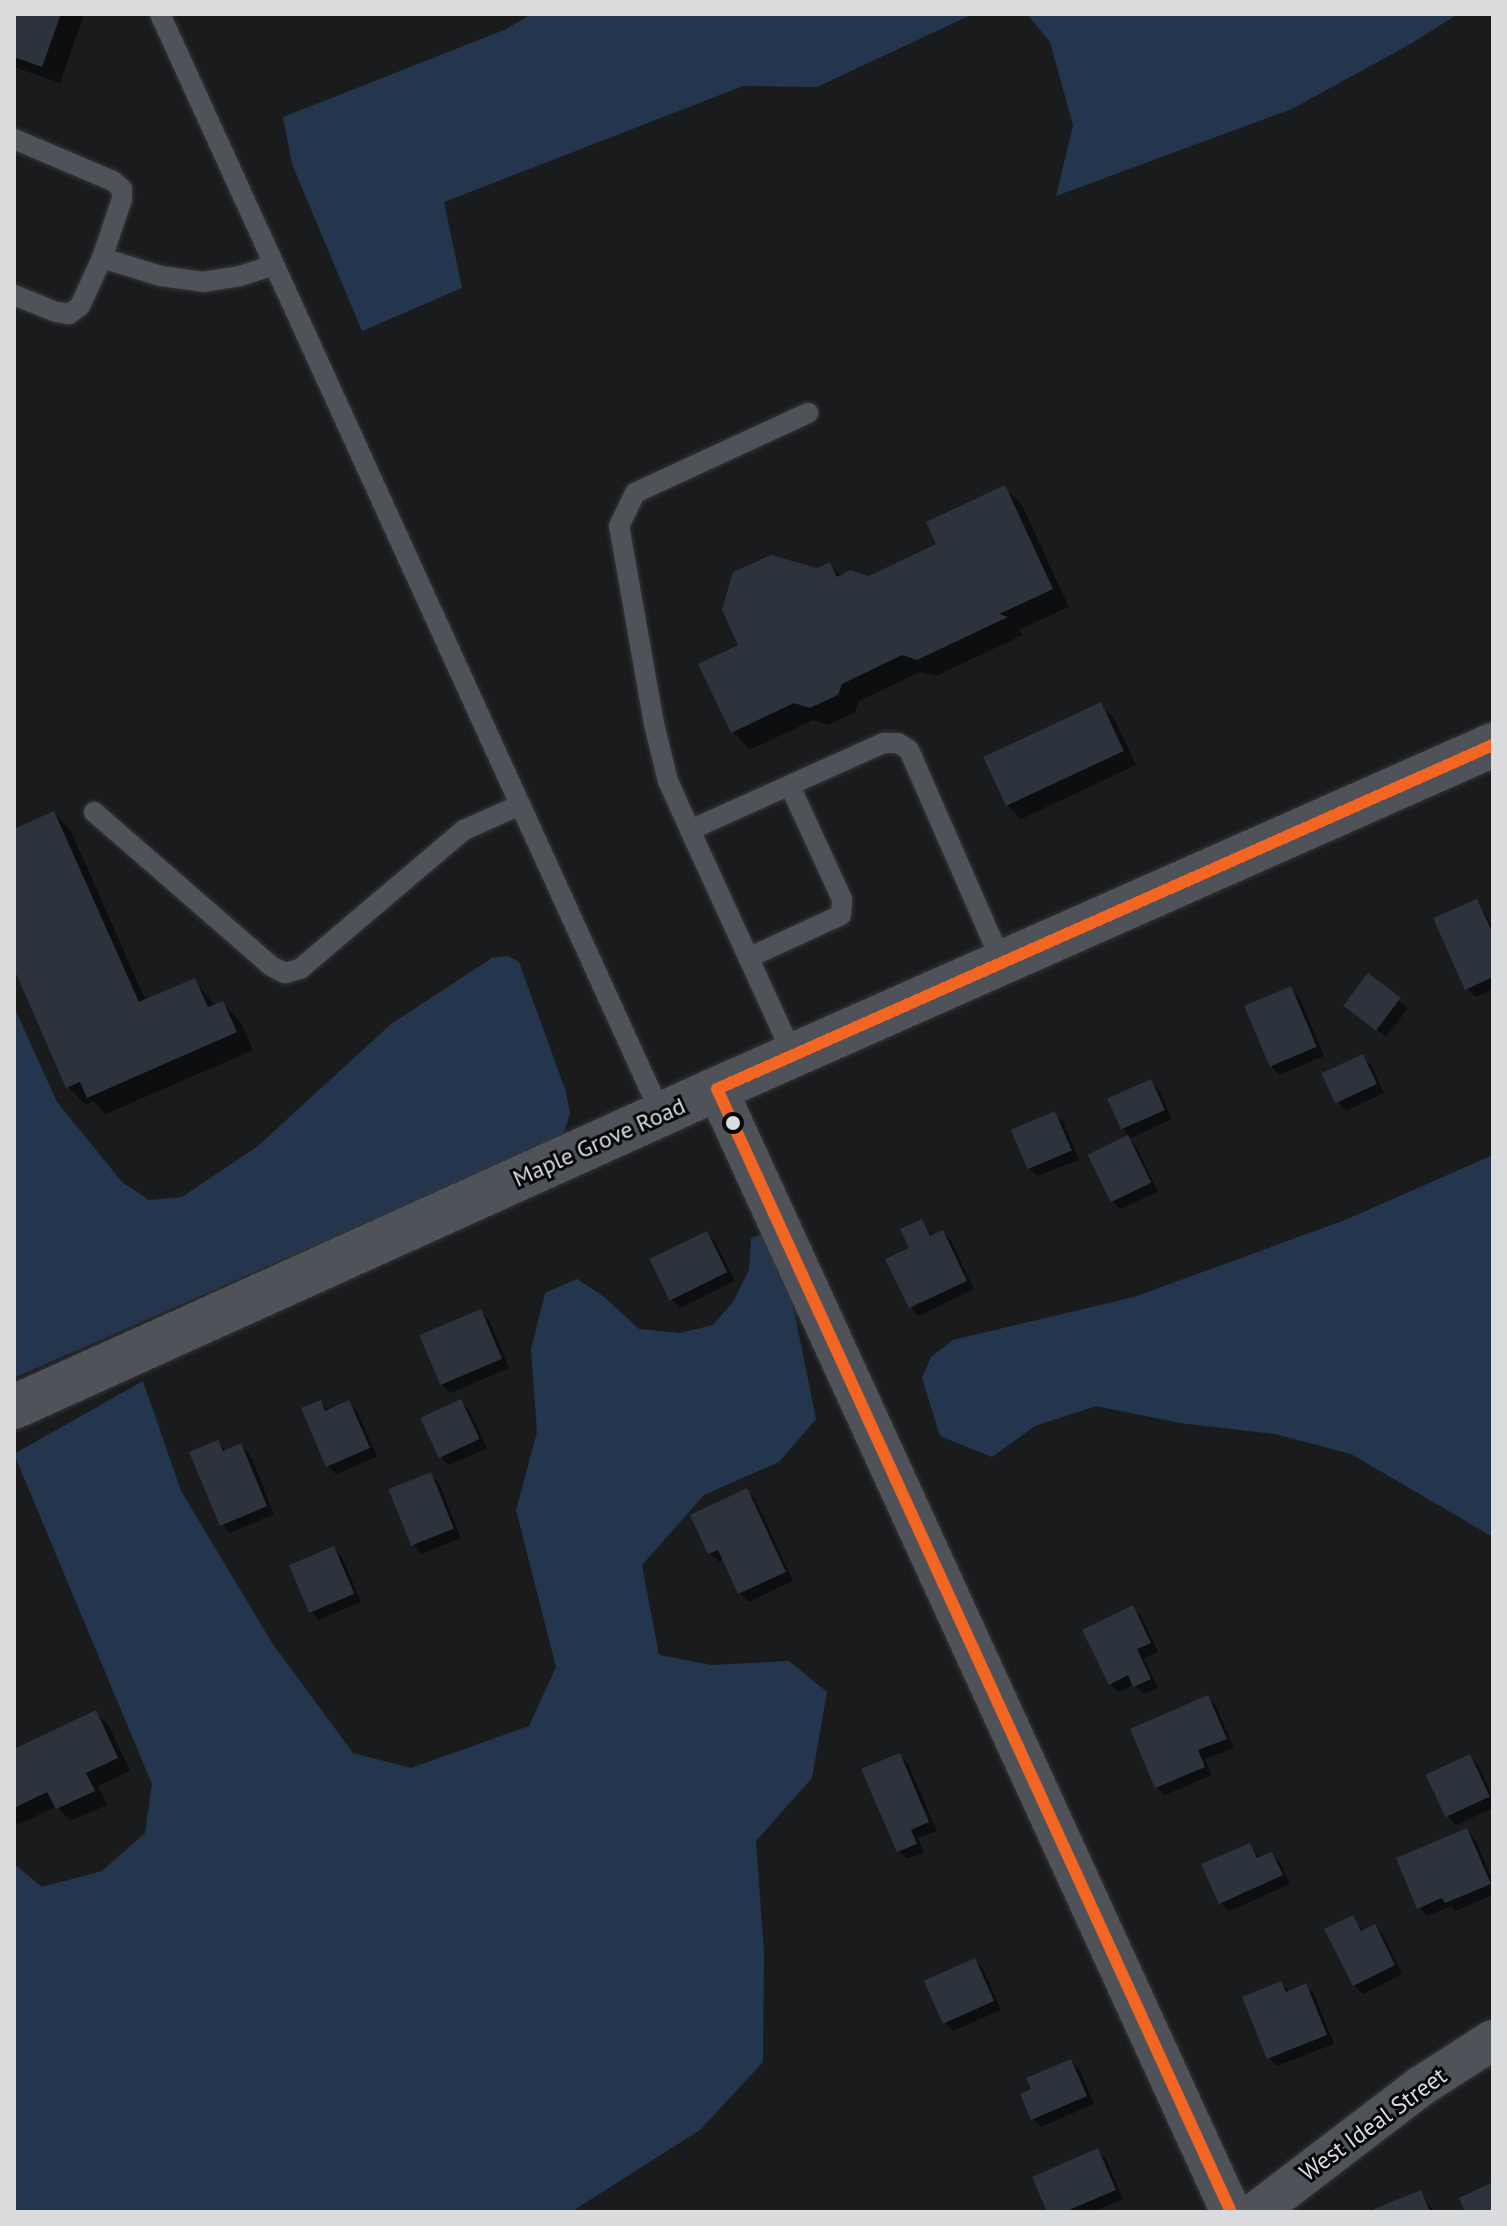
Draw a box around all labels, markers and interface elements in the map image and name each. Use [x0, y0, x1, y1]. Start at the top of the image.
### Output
street label: Maple Grove Road [508, 1091, 690, 1193]
unlabelled marker [725, 1115, 741, 1131]
street label: West Ideal Street [1294, 2061, 1452, 2187]

